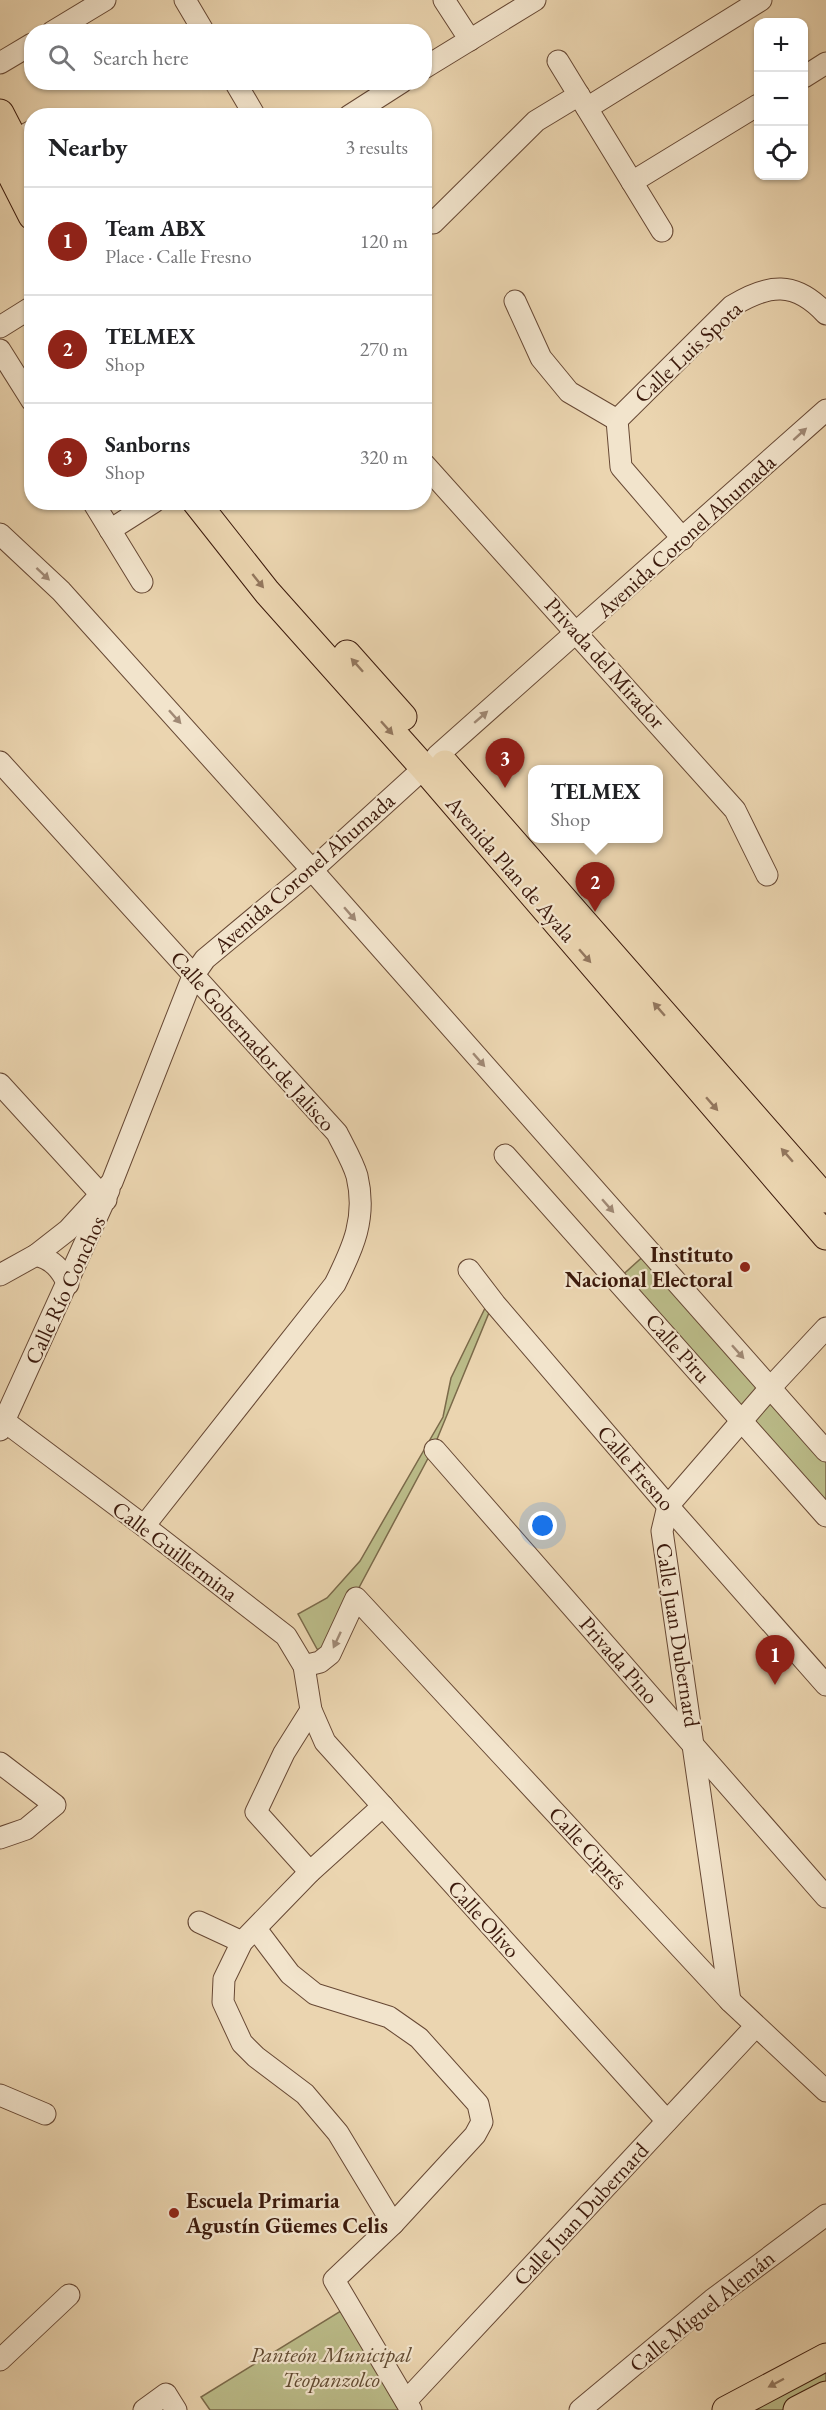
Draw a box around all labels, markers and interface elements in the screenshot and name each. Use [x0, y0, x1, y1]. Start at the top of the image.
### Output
map controls [754, 18, 808, 180]
button: + [754, 18, 808, 72]
search box [24, 24, 432, 90]
icon: search [45, 41, 78, 74]
text: Search here [93, 43, 188, 72]
button: − [754, 72, 808, 126]
button: locate [754, 126, 808, 180]
text: Nearby [48, 130, 128, 164]
text: 3 results [345, 134, 408, 160]
text: Team ABX [105, 214, 205, 243]
text: 1 [62, 228, 73, 254]
text: 120 m [360, 228, 408, 254]
text: Place · Calle Fresno [105, 243, 252, 269]
street label: Calle Luis Spota [628, 294, 748, 409]
text: TELMEX [105, 322, 195, 351]
text: 2 [62, 336, 73, 362]
text: 270 m [360, 336, 408, 362]
text: Shop [105, 351, 145, 377]
one-way arrow [792, 427, 807, 441]
text: Sanborns [105, 430, 190, 459]
text: 3 [62, 444, 73, 470]
text: 320 m [360, 444, 408, 470]
street label: Avenida Coronel Ahumada [590, 448, 782, 625]
text: Shop [105, 459, 145, 485]
one-way arrow [35, 567, 50, 580]
one-way arrow [252, 573, 265, 589]
street label: Privada del Mirador [538, 591, 672, 735]
one-way arrow [351, 658, 364, 673]
one-way arrow [168, 710, 182, 725]
one-way arrow [473, 711, 488, 724]
one-way arrow [380, 720, 394, 735]
pin: 3 [486, 738, 524, 788]
popup [528, 765, 663, 843]
text: TELMEX [550, 777, 641, 806]
street label: Avenida Coronel Ahumada [206, 786, 401, 960]
street label: Avenida Plan de Ayala [439, 789, 583, 948]
text: Shop [550, 806, 590, 832]
pin: 2 [576, 862, 614, 912]
one-way arrow [343, 906, 356, 921]
street label: Calle Gobernador de Jalisco [164, 944, 342, 1138]
one-way arrow [578, 948, 591, 963]
one-way arrow [653, 1002, 666, 1017]
one-way arrow [472, 1052, 485, 1067]
one-way arrow [705, 1096, 718, 1111]
one-way arrow [781, 1148, 794, 1163]
one-way arrow [602, 1198, 615, 1214]
street label: Calle Río Conchos [18, 1211, 112, 1369]
place label: Instituto Nacional Electoral [565, 1240, 733, 1294]
marker: Instituto Nacional Electoral [738, 1260, 752, 1274]
street label: Calle Piru [639, 1307, 717, 1389]
one-way arrow [731, 1344, 744, 1359]
street label: Calle Fresno [591, 1419, 681, 1517]
street label: Calle Guillermina [106, 1494, 244, 1608]
your location [528, 1511, 557, 1540]
street label: Calle Juan Dubernard [649, 1541, 707, 1730]
street label: Privada Pino [573, 1610, 665, 1710]
one-way arrow [333, 1631, 342, 1648]
pin: 1 [756, 1636, 794, 1685]
street label: Calle Ciprés [542, 1800, 634, 1896]
street label: Calle Olivo [441, 1874, 527, 1964]
street label: Calle Juan Dubernard [507, 2135, 656, 2292]
place label: Escuela Primaria Agustín Güemes Celis [185, 2186, 388, 2240]
marker: Escuela Primaria Agustín Güemes Celis [167, 2206, 181, 2220]
street label: Calle Miguel Alemán [623, 2243, 781, 2379]
park label: Panteón Municipal Teopanzolco [250, 2340, 412, 2394]
one-way arrow [767, 2378, 784, 2388]

